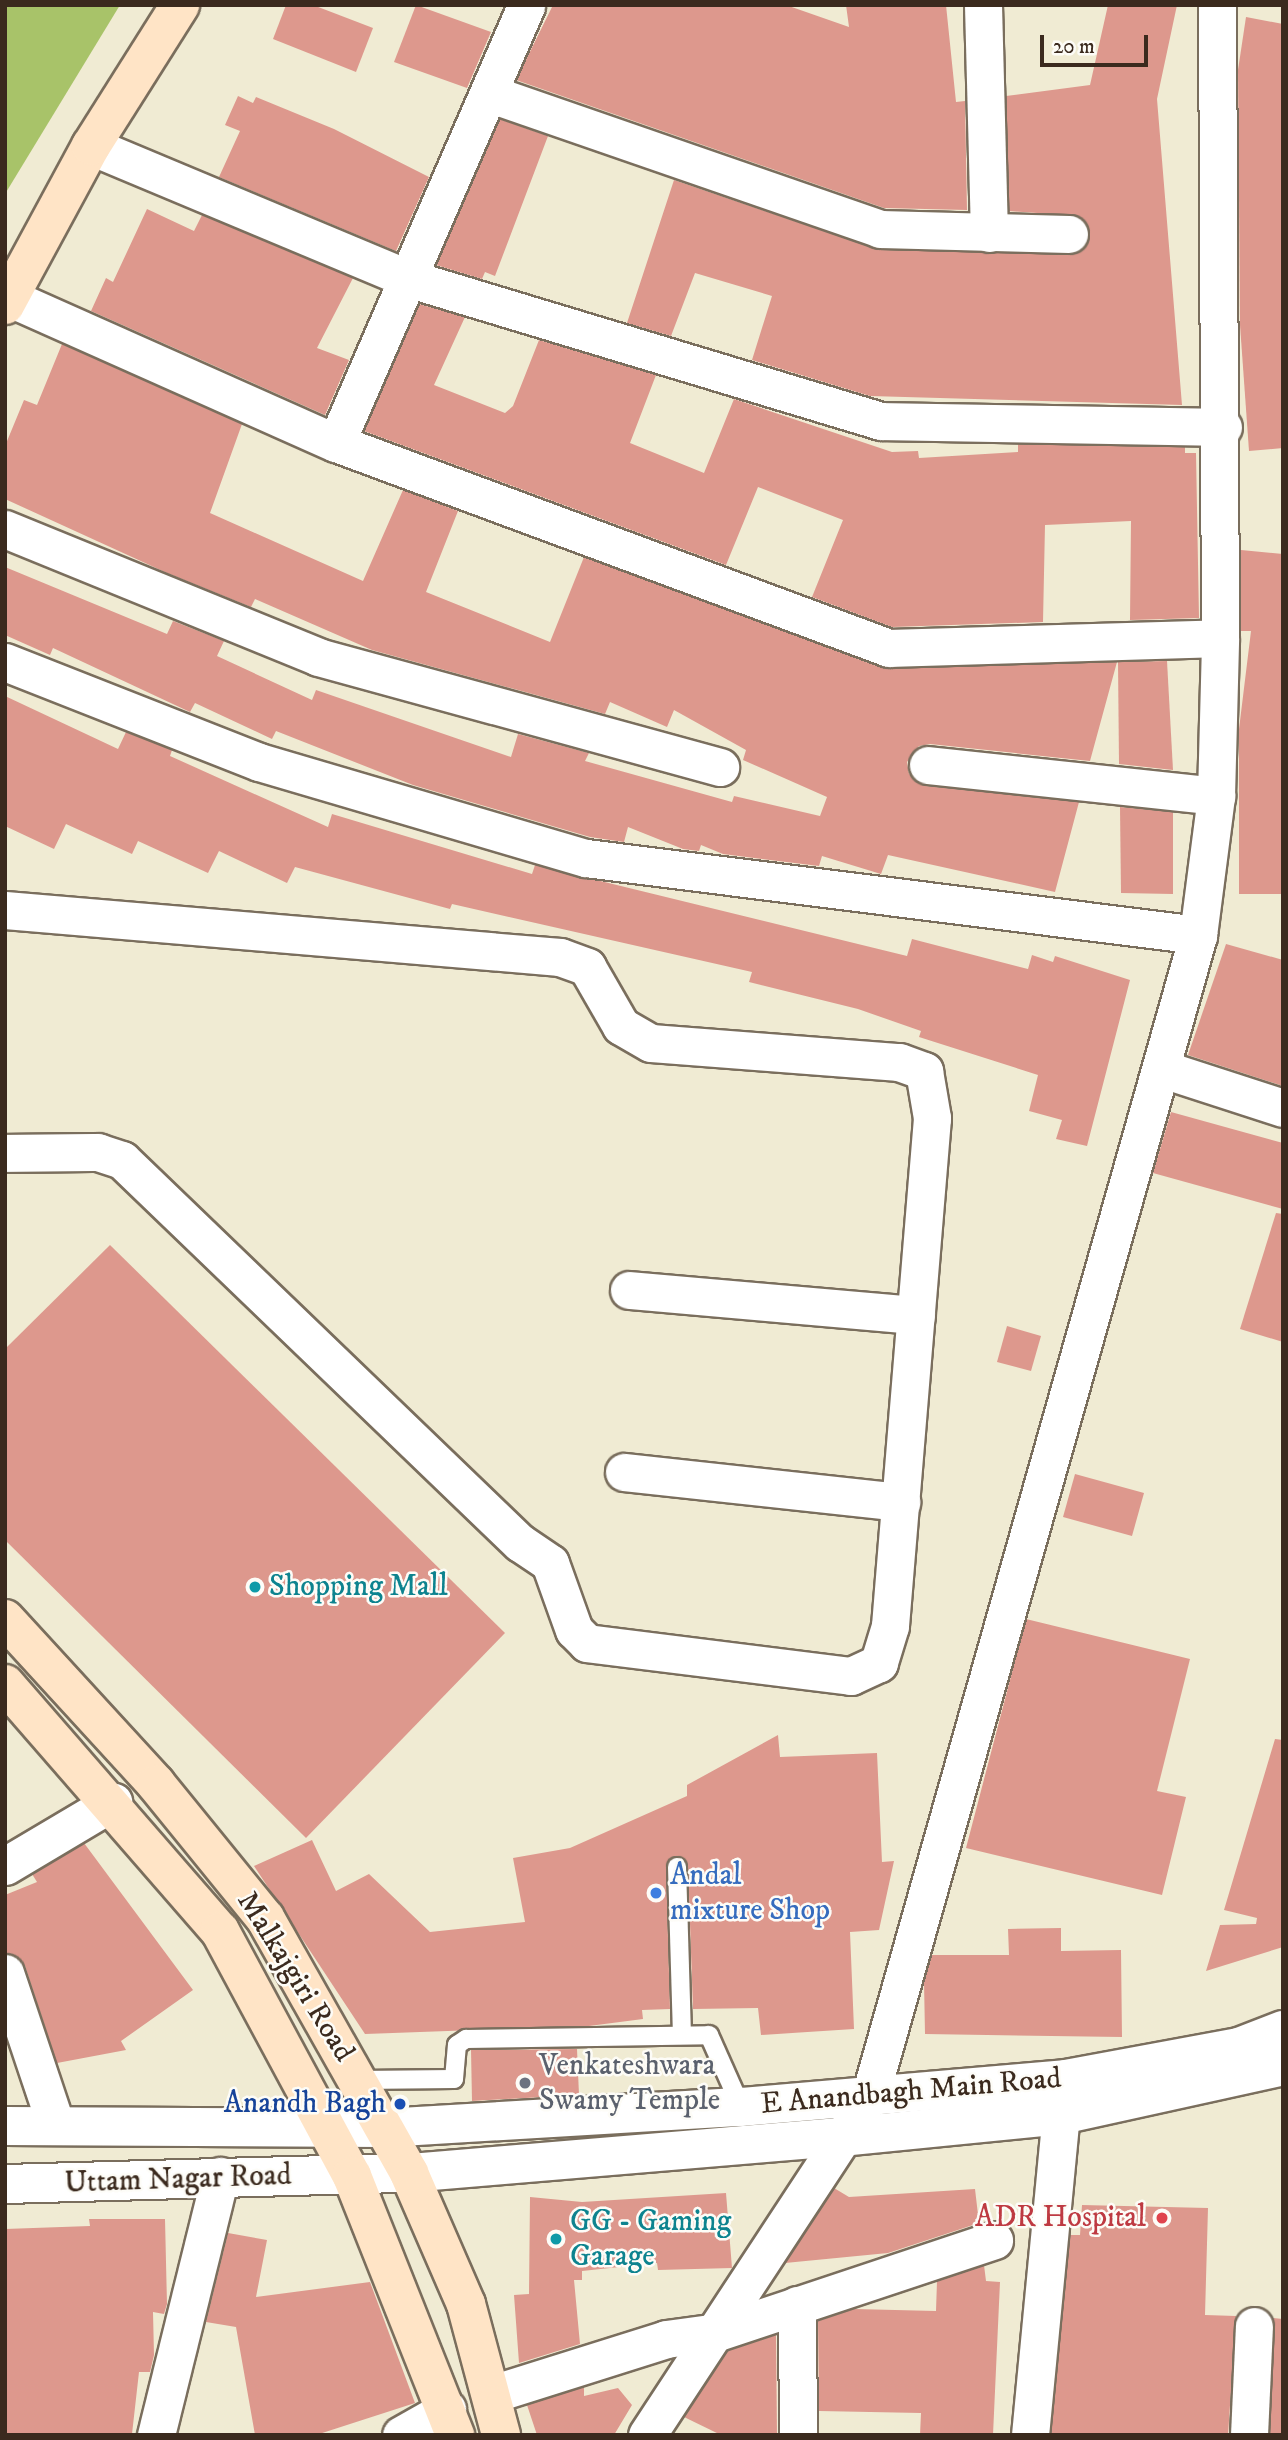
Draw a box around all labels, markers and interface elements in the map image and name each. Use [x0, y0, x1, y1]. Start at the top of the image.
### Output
scale bar [1043, 21, 1152, 65]
text: 20 m [1053, 34, 1095, 60]
place label: Shopping Mall [269, 1569, 448, 1605]
marker: Shopping Mall [247, 1579, 263, 1595]
place label: Andal mixture Shop [670, 1858, 830, 1928]
street label: Malkajgiri Road [228, 1885, 362, 2069]
marker: Andal mixture Shop [648, 1885, 664, 1901]
place label: Venkateshwara Swamy Temple [539, 2048, 720, 2118]
street label: E Anandbagh Main Road [759, 2061, 1063, 2123]
marker: Venkateshwara Swamy Temple [517, 2075, 533, 2091]
place label: Anandh Bagh [224, 2086, 386, 2122]
marker: Anandh Bagh [392, 2096, 408, 2112]
street label: Uttam Nagar Road [64, 2158, 292, 2202]
place label: ADR Hospital [975, 2200, 1146, 2236]
place label: GG - Gaming Garage [570, 2204, 731, 2274]
marker: ADR Hospital [1152, 2208, 1172, 2228]
marker: GG - Gaming Garage [548, 2231, 564, 2247]

